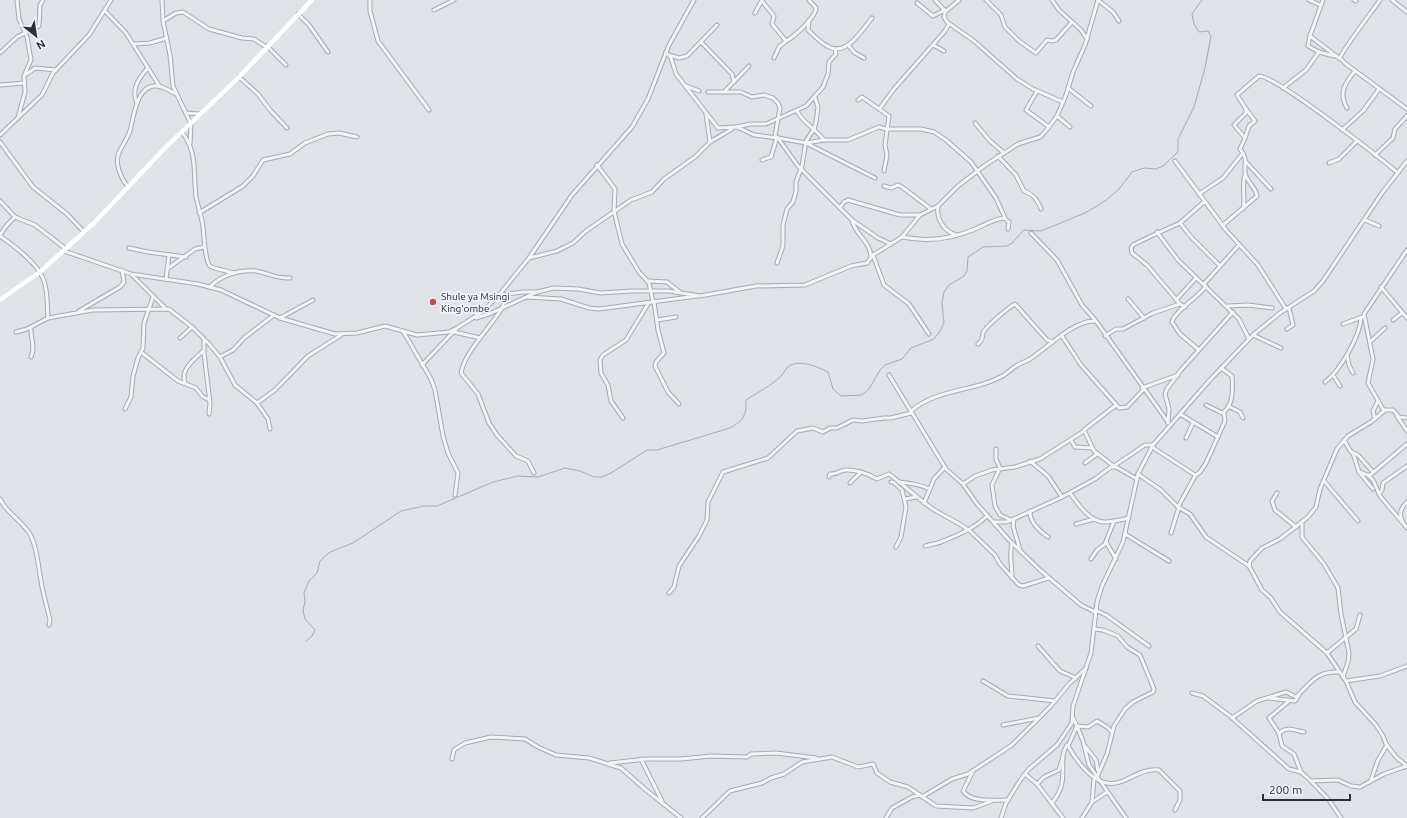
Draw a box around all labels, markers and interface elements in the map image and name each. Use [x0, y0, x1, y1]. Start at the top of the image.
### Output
north arrow [16, 16, 56, 56]
text: N [34, 37, 48, 52]
place label: Shule ya Msingi King'ombe [441, 291, 510, 314]
marker: Shule ya Msingi King'ombe [428, 297, 438, 307]
scale bar [1263, 776, 1350, 802]
text: 200 m [1269, 783, 1302, 796]

